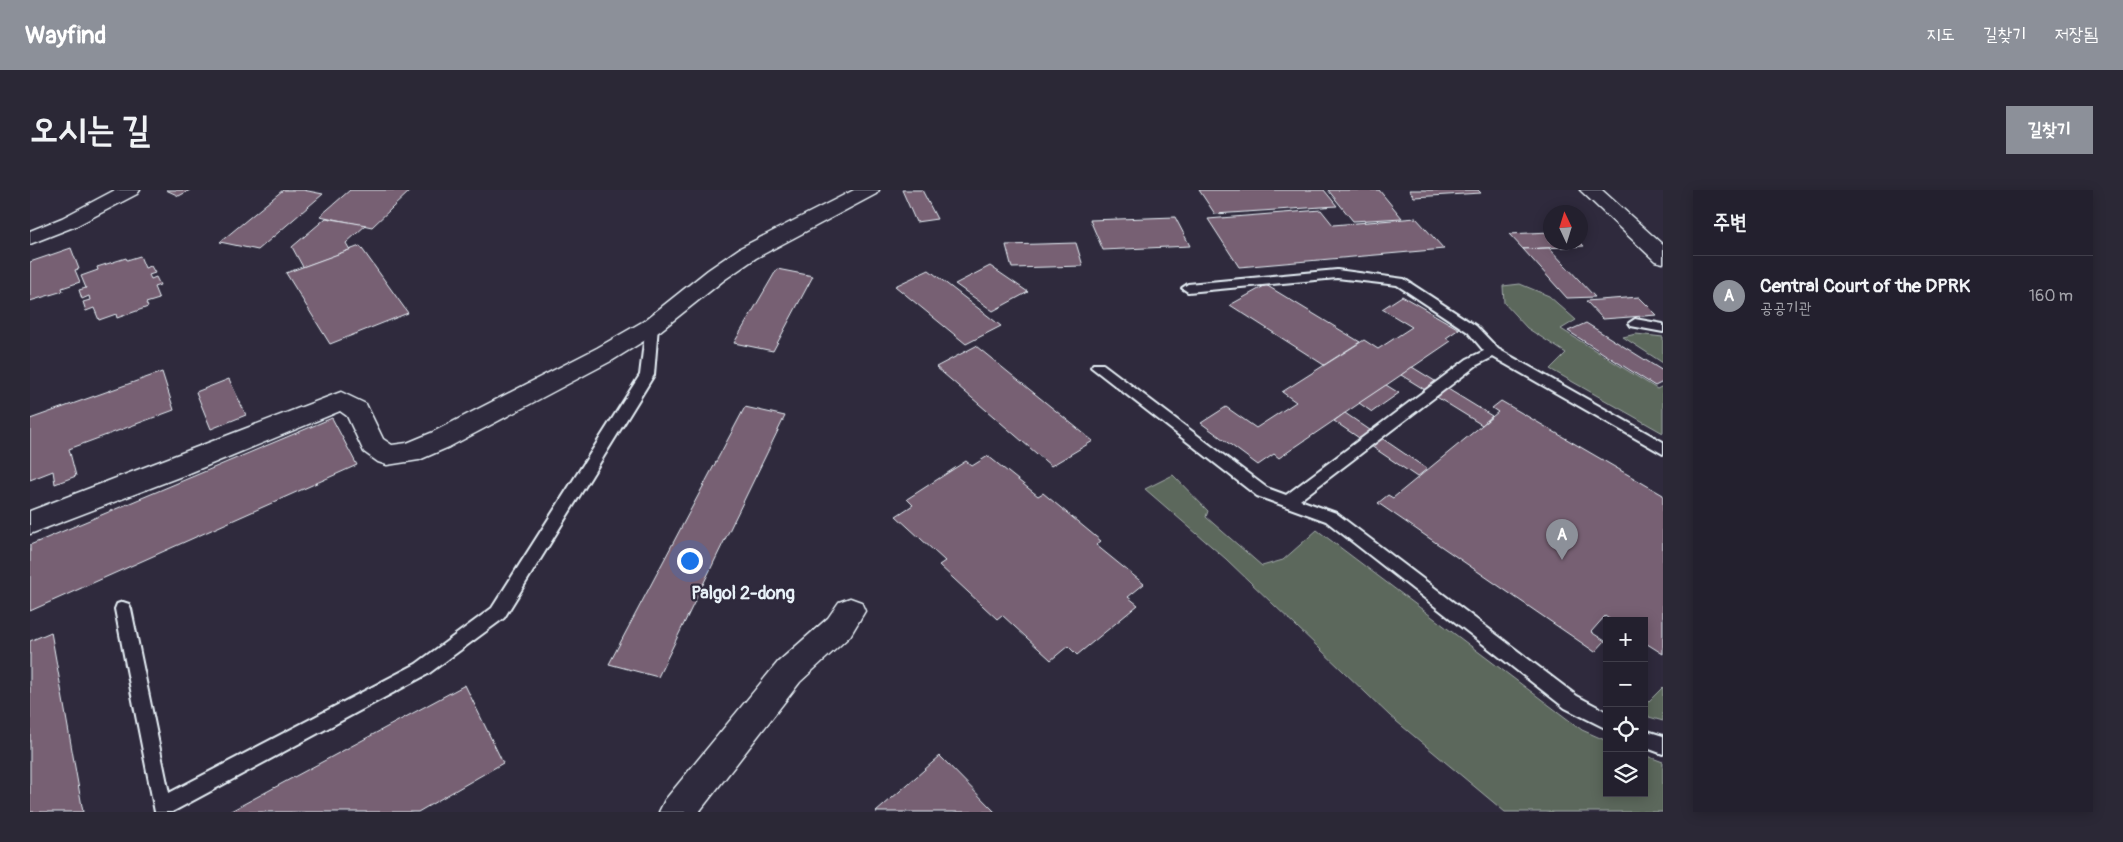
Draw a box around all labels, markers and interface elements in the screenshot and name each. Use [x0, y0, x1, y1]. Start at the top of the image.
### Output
text: Wayfind [25, 21, 106, 50]
text: 지도 [1926, 23, 1955, 46]
text: 길찾기 [1983, 23, 2027, 46]
text: 저장됨 [2055, 23, 2098, 46]
button: 길찾기 [2006, 106, 2093, 154]
text: 오시는 길 [30, 108, 150, 152]
north arrow [1543, 205, 1588, 250]
text: 주변 [1713, 209, 1747, 236]
text: Central Court of the DPRK [1760, 274, 1970, 298]
text: A [1724, 286, 1734, 306]
text: 160 m [2029, 286, 2073, 306]
text: 공공기관 [1760, 298, 1812, 318]
pin: A [1546, 519, 1578, 560]
your location [677, 548, 703, 574]
district label: Palgol 2-dong [691, 582, 795, 605]
map controls [1603, 617, 1648, 797]
button: + [1603, 617, 1648, 662]
button: − [1603, 662, 1648, 707]
button: locate [1603, 707, 1648, 752]
button: layers [1603, 752, 1648, 797]

